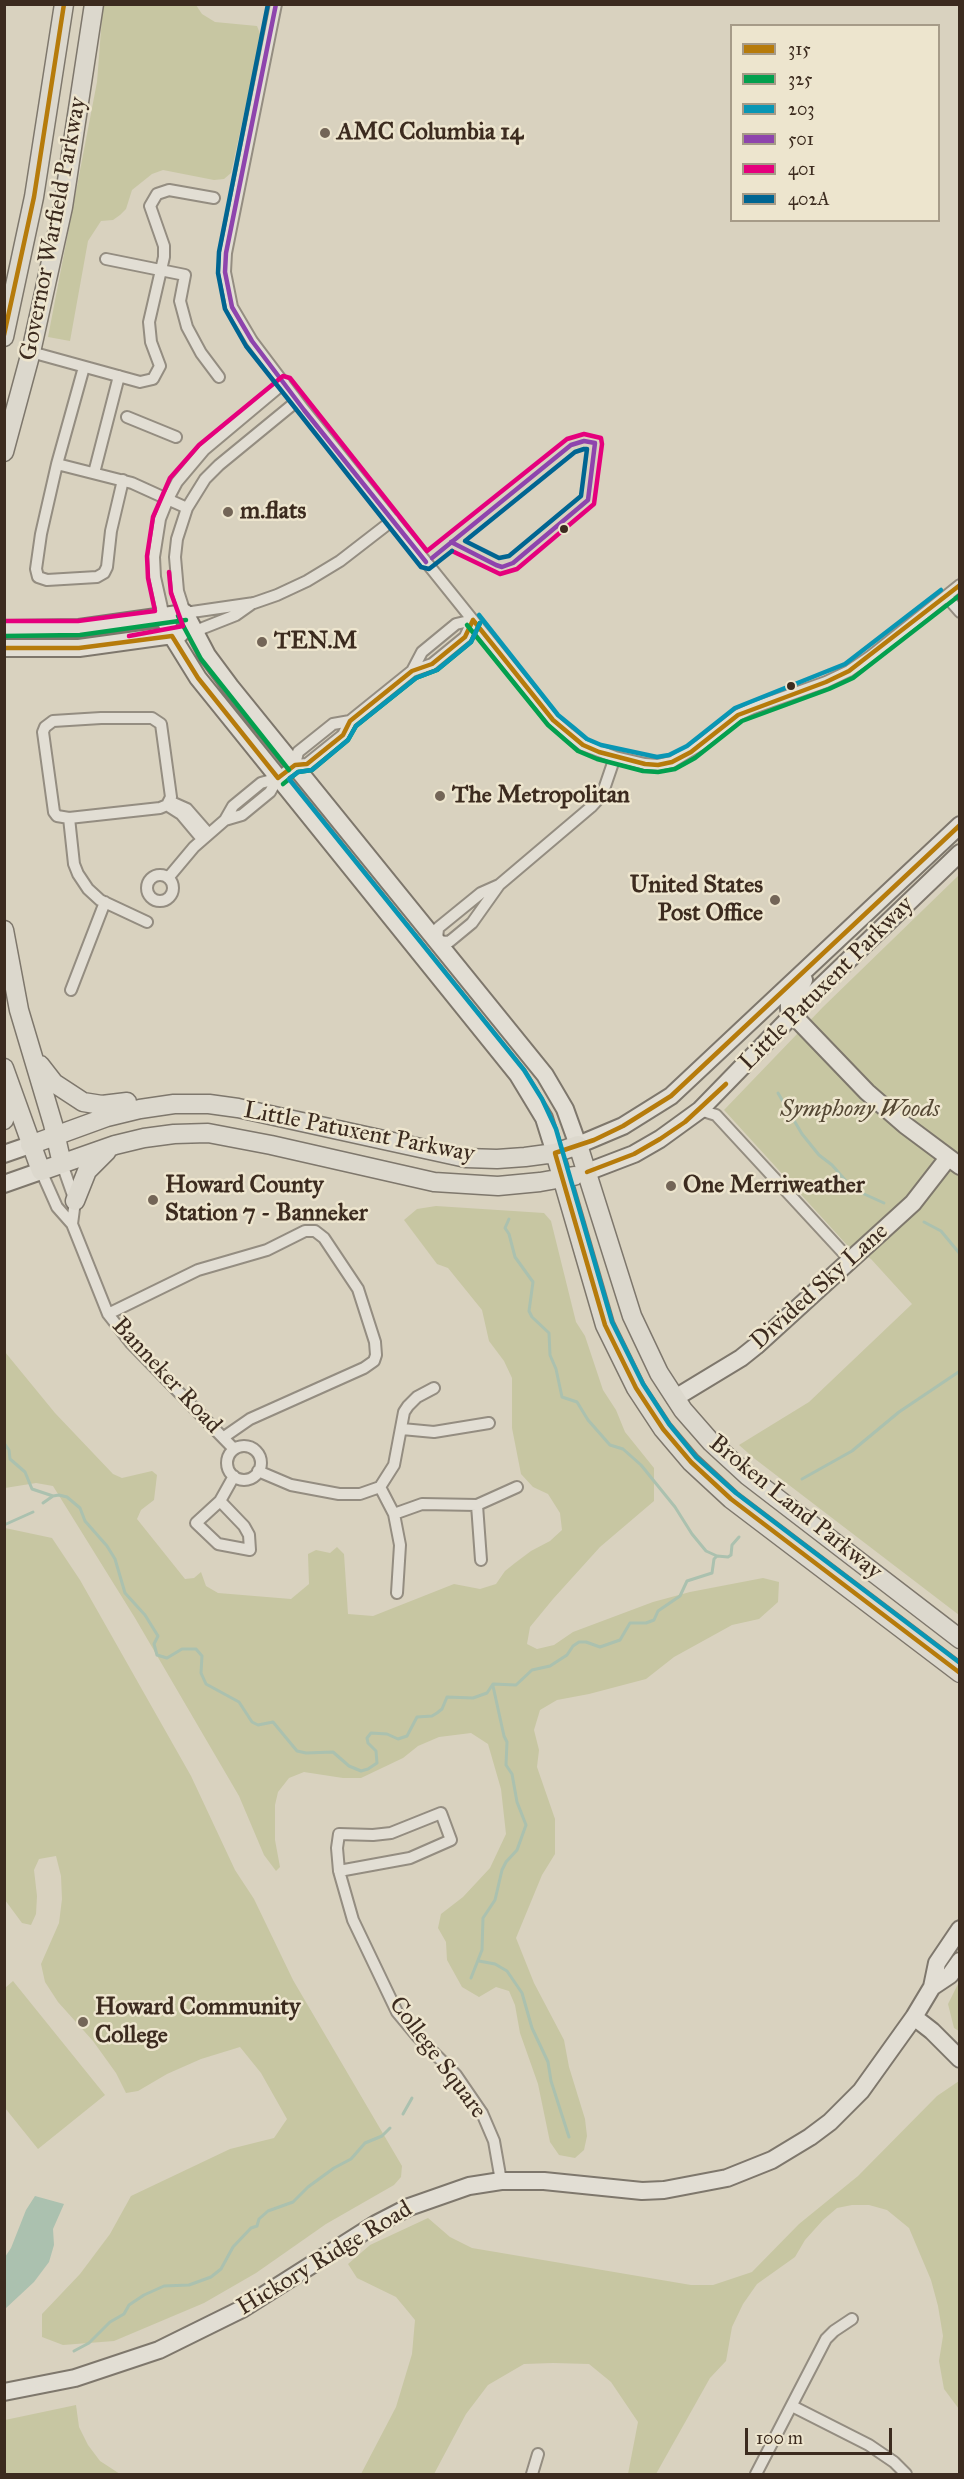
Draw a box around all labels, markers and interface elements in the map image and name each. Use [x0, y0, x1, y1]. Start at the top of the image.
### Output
legend [730, 24, 940, 222]
text: 315 [788, 38, 811, 60]
text: 325 [788, 68, 812, 90]
street label: Governor Warfield Parkway [14, 95, 94, 363]
text: 203 [788, 98, 815, 120]
place label: AMC Columbia 14 [337, 119, 523, 147]
marker: AMC Columbia 14 [318, 126, 332, 140]
text: 501 [788, 128, 814, 150]
text: 401 [788, 158, 815, 180]
text: 402A [788, 188, 830, 210]
place label: m.flats [240, 498, 306, 526]
marker: m.flats [221, 505, 235, 519]
unlabelled marker [558, 523, 570, 535]
place label: TEN.M [274, 628, 357, 656]
marker: TEN.M [255, 635, 269, 649]
unlabelled marker [785, 680, 797, 692]
place label: The Metropolitan [452, 782, 630, 810]
marker: The Metropolitan [433, 789, 447, 803]
place label: United States Post Office [630, 872, 763, 928]
street label: Little Patuxent Parkway [734, 891, 920, 1077]
marker: United States Post Office [768, 893, 782, 907]
street label: Little Patuxent Parkway [241, 1096, 477, 1170]
park label: Symphony Woods [780, 1096, 940, 1124]
place label: Howard County Station 7 - Banneker [165, 1172, 368, 1228]
place label: One Merriweather [683, 1172, 865, 1200]
marker: One Merriweather [664, 1179, 678, 1193]
marker: Howard County Station 7 - Banneker [146, 1193, 160, 1207]
street label: Divided Sky Lane [745, 1218, 895, 1356]
street label: Banneker Road [105, 1312, 227, 1440]
street label: Broken Land Parkway [703, 1429, 887, 1587]
street label: College Square [382, 1991, 492, 2125]
place label: Howard Community College [95, 1994, 300, 2050]
marker: Howard Community College [76, 2015, 90, 2029]
street label: Hickory Ridge Road [232, 2195, 418, 2323]
scale bar [748, 2416, 895, 2454]
text: 100 m [756, 2427, 803, 2449]

